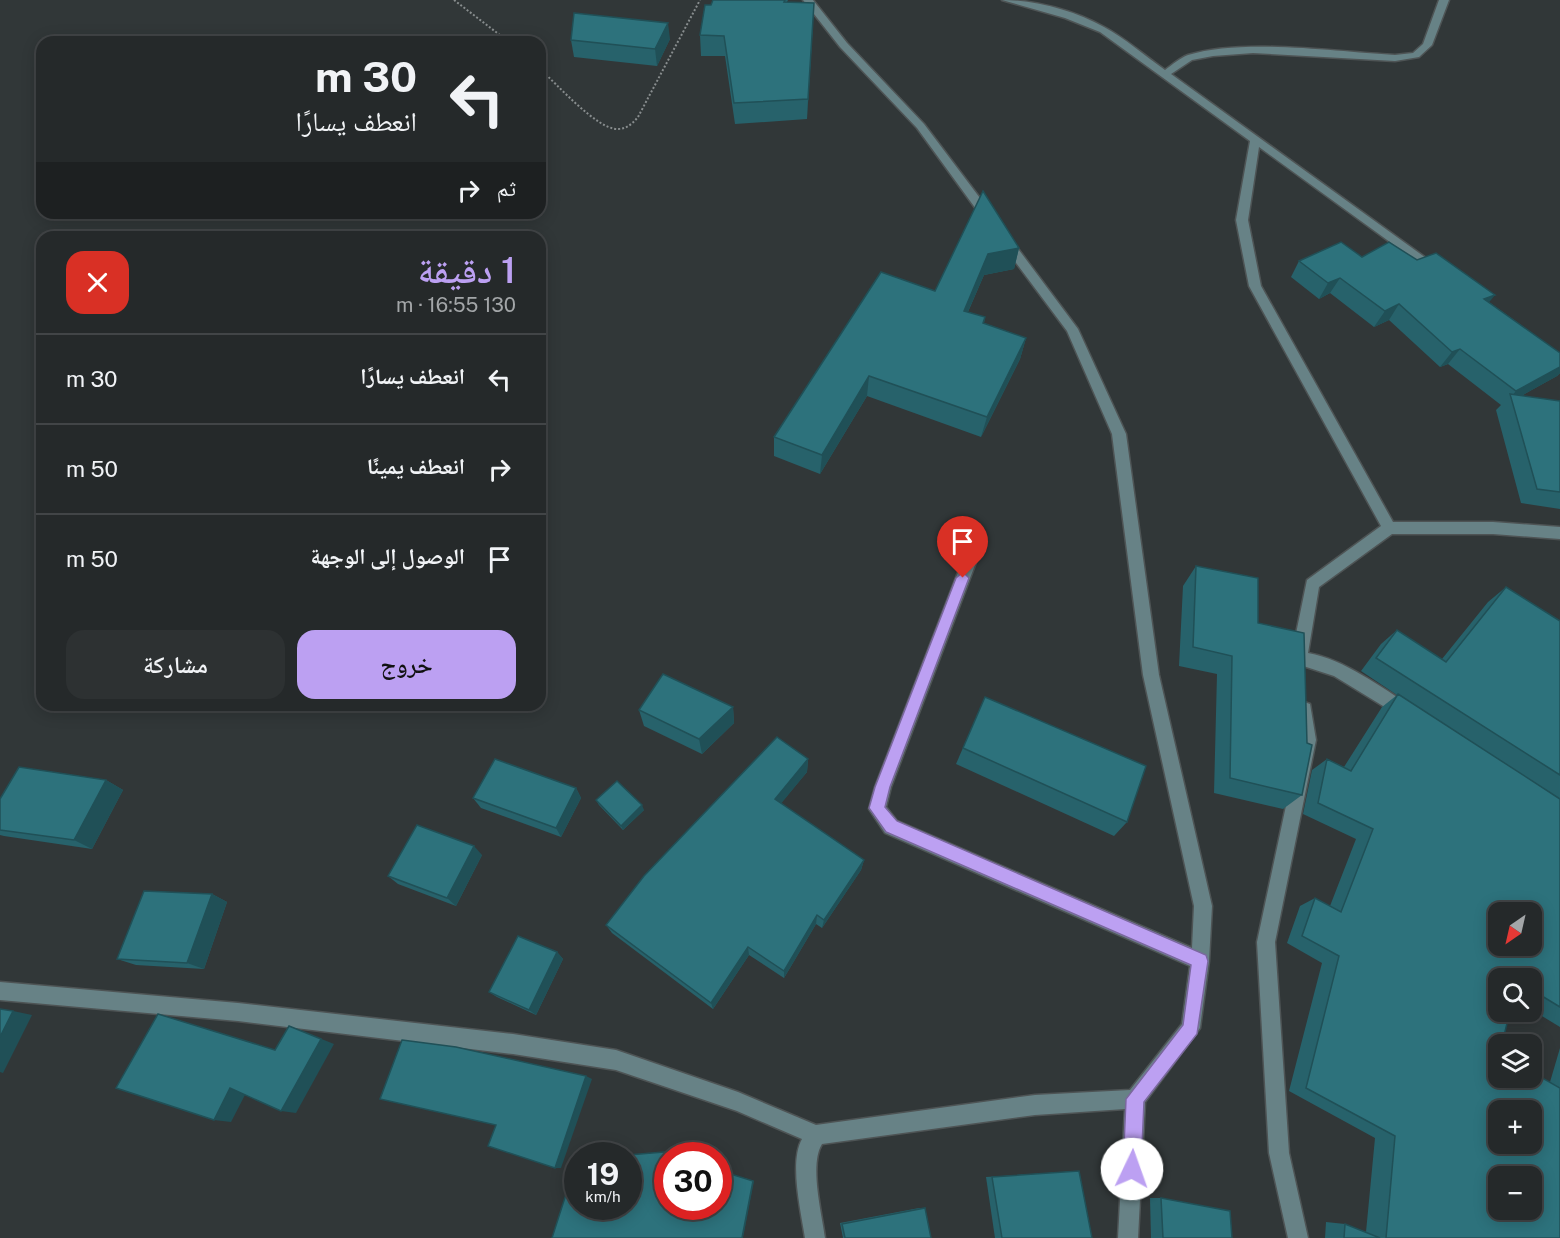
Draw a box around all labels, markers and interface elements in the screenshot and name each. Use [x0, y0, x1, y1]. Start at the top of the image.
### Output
text: 30 m [315, 52, 417, 101]
icon: left [438, 60, 516, 138]
text: انعطف يسارًا [296, 105, 417, 137]
icon: right [452, 174, 485, 207]
text: ثم [497, 175, 516, 201]
text: 1 دقيقة [418, 249, 516, 291]
button: close [66, 251, 129, 314]
text: 130 m · 16:55 [396, 293, 516, 317]
text: انعطف يسارًا [360, 363, 465, 389]
icon: left [483, 363, 516, 396]
text: 30 m [66, 366, 118, 392]
text: انعطف يمينًا [367, 453, 465, 479]
icon: right [483, 453, 516, 486]
text: 50 m [66, 456, 118, 482]
pin [937, 516, 988, 578]
icon: arrive [946, 525, 979, 558]
text: الوصول إلى الوجهة [310, 543, 465, 569]
icon: arrive [483, 543, 516, 576]
text: 50 m [66, 546, 118, 572]
button: مشاركة [66, 630, 285, 699]
button: خروج [297, 630, 516, 699]
north arrow [1488, 902, 1542, 956]
map controls [1488, 902, 1542, 1220]
button: search [1488, 968, 1542, 1022]
button: layers [1488, 1034, 1542, 1088]
button: + [1488, 1100, 1542, 1154]
position arrow [1100, 1137, 1164, 1201]
speed limit sign: 30 [654, 1142, 732, 1220]
text: 19 [587, 1156, 619, 1192]
button: − [1488, 1166, 1542, 1220]
text: km/h [585, 1188, 621, 1205]

